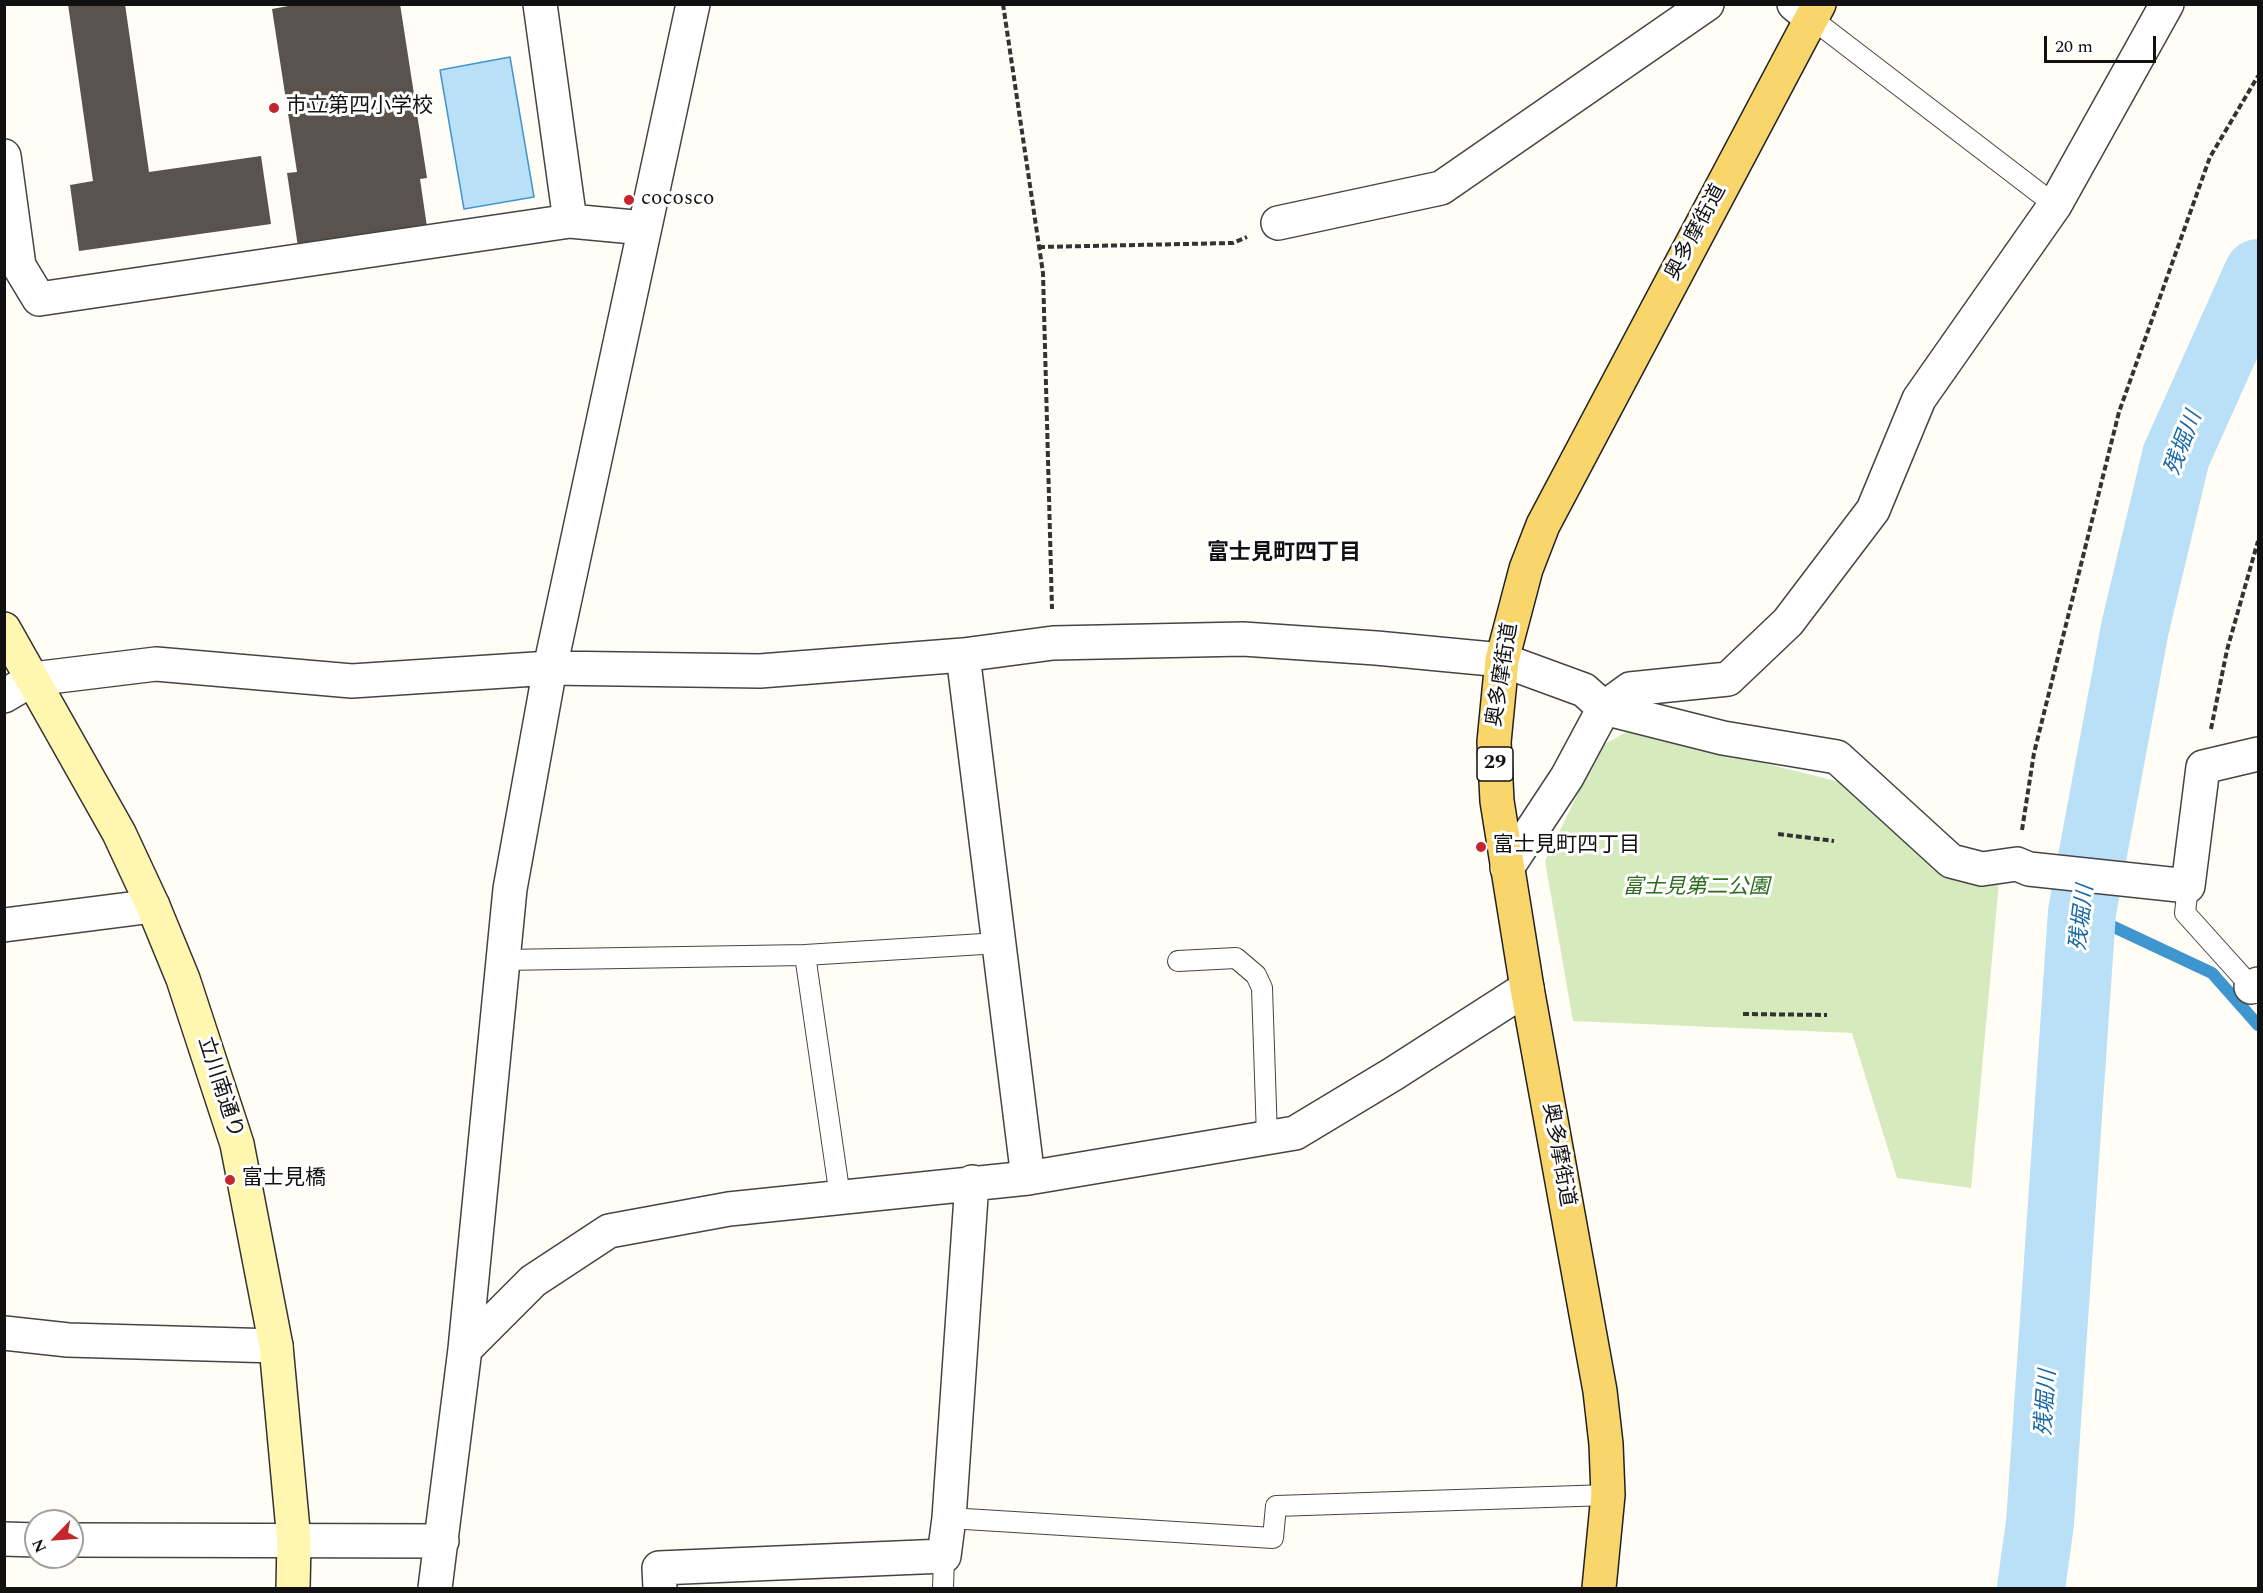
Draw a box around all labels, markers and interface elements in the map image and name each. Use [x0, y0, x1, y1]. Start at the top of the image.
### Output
scale bar [2047, 24, 2160, 62]
text: 20 m [2055, 33, 2093, 60]
place label: 市立第四小学校 [286, 95, 433, 121]
marker: 市立第四小学校 [267, 101, 281, 115]
street label: 奥多摩街道 [1661, 181, 1733, 285]
place label: cocosco [641, 187, 714, 213]
marker: cocosco [622, 193, 636, 207]
water label: 残堀川 [2161, 408, 2209, 480]
district label: 富士見町四丁目 [1207, 542, 1361, 568]
street label: 奥多摩街道 [1483, 621, 1525, 729]
road number: 29 [1477, 747, 1513, 781]
place label: 富士見町四丁目 [1493, 834, 1640, 860]
marker: 富士見町四丁目 [1474, 840, 1488, 854]
park label: 富士見第二公園 [1623, 876, 1769, 902]
water label: 残堀川 [2067, 884, 2101, 952]
street label: 立川南通り [191, 1034, 247, 1142]
street label: 奥多摩街道 [1535, 1101, 1579, 1209]
place label: 富士見橋 [242, 1167, 326, 1193]
marker: 富士見橋 [223, 1173, 237, 1187]
water label: 残堀川 [2033, 1369, 2063, 1437]
north arrow [24, 1509, 84, 1569]
text: N [26, 1535, 53, 1557]

